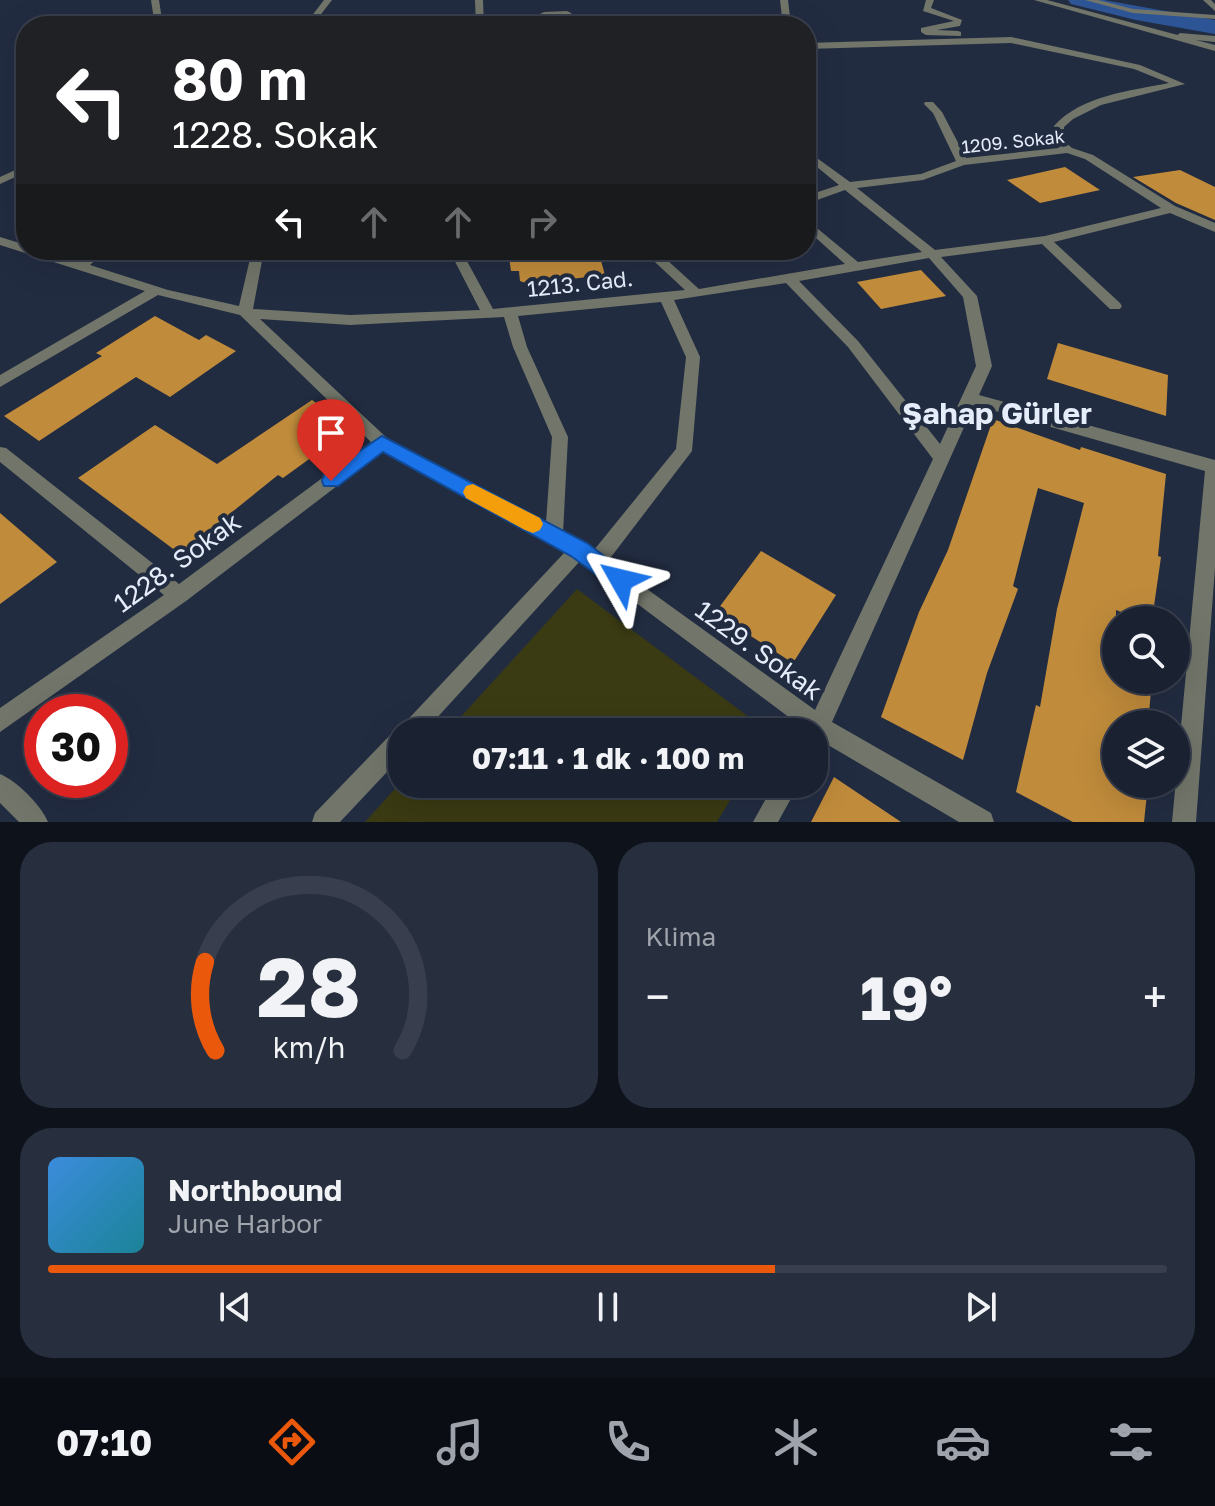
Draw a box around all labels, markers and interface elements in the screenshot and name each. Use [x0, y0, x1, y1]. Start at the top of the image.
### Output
text: 80 m [172, 45, 307, 112]
icon: left [40, 48, 144, 152]
text: 1228. Sokak [172, 113, 378, 156]
street label: 1209. Sokak [960, 125, 1066, 157]
icon: left [268, 200, 312, 244]
icon: ahead [352, 200, 396, 244]
icon: ahead [436, 200, 480, 244]
icon: right [520, 200, 564, 244]
street label: 1213. Cad. [526, 264, 634, 302]
district label: Şahap Gürler [902, 395, 1092, 431]
pin [297, 399, 365, 481]
icon: arrive [309, 411, 353, 455]
street label: 1228. Sokak [108, 505, 247, 618]
position arrow [579, 538, 663, 622]
street label: 1229. Sokak [690, 594, 829, 706]
map controls [1102, 606, 1190, 798]
button: search [1102, 606, 1190, 694]
speed limit sign: 30 [24, 694, 128, 798]
button: layers [1102, 710, 1190, 798]
text: 07:11 · 1 dk · 100 m [472, 740, 744, 776]
text: Klima [646, 921, 716, 952]
text: 28 [257, 935, 361, 1035]
text: 19° [860, 961, 952, 1033]
text: − [646, 970, 670, 1023]
text: + [1143, 970, 1167, 1023]
text: km/h [272, 1030, 345, 1064]
text: Northbound [168, 1172, 342, 1208]
text: June Harbor [168, 1208, 322, 1239]
icon: previous [213, 1285, 257, 1329]
icon: pause [586, 1285, 630, 1329]
icon: next [959, 1285, 1003, 1329]
icon: directions [264, 1414, 320, 1470]
icon: music [432, 1414, 488, 1470]
icon: phone [600, 1414, 656, 1470]
icon: climate [768, 1414, 824, 1470]
icon: car [935, 1414, 991, 1470]
icon: filters [1103, 1414, 1159, 1470]
text: 07:10 [56, 1421, 152, 1464]

